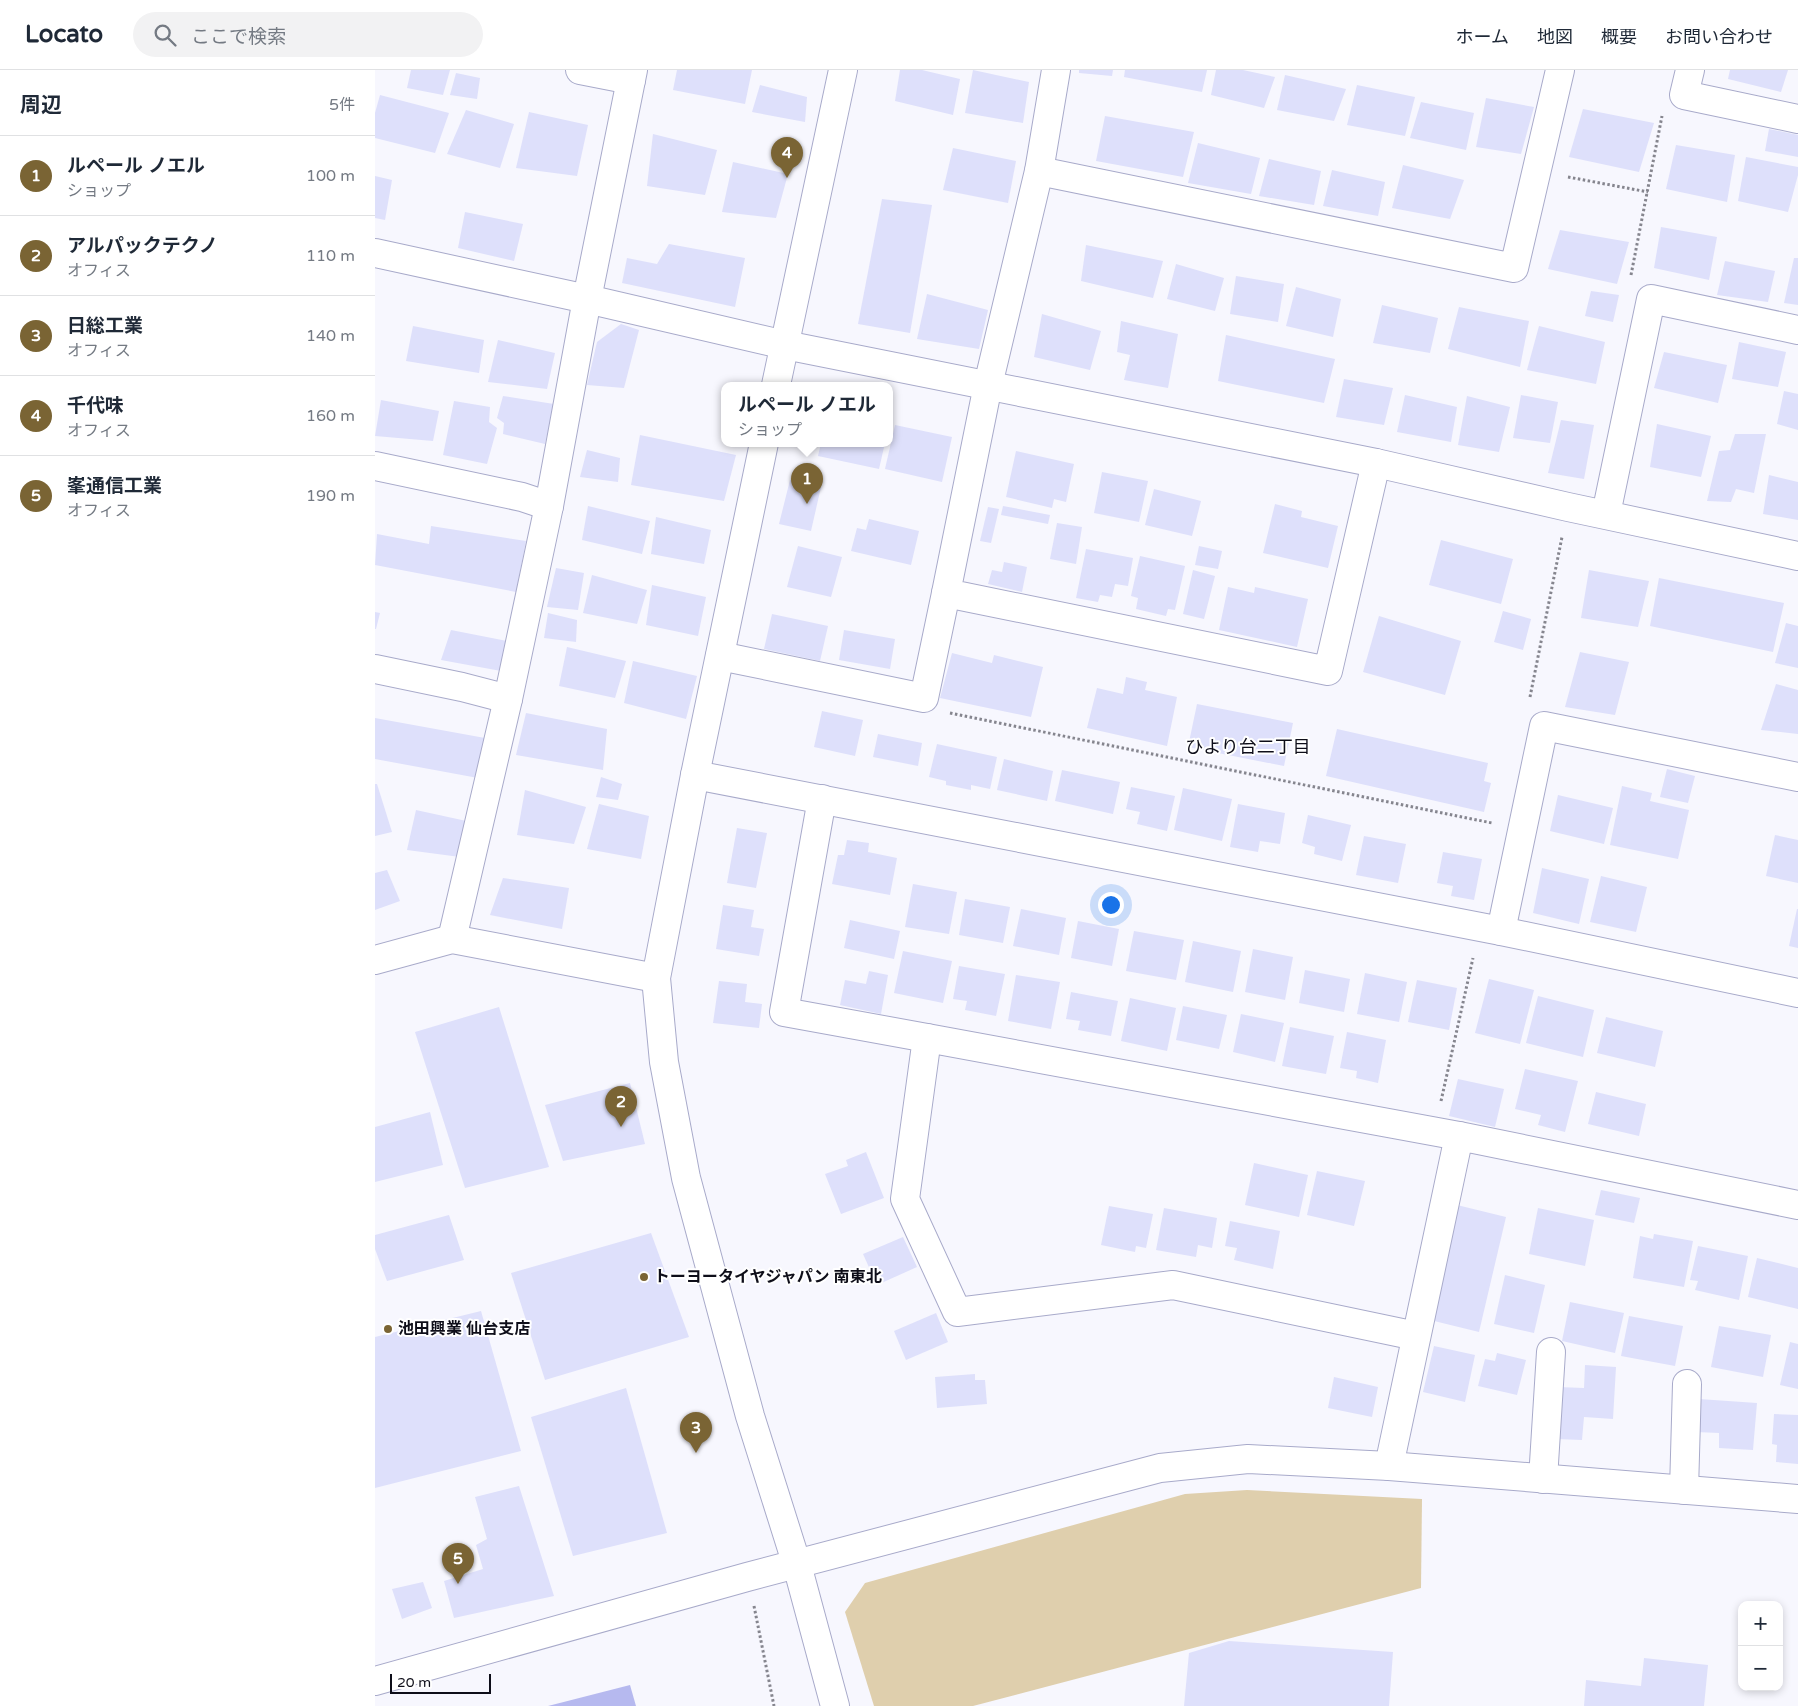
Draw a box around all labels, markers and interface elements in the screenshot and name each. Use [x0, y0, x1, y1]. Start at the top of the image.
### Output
search box [133, 12, 483, 57]
text: Locato [25, 20, 103, 49]
icon: search [151, 21, 179, 49]
text: ここで検索 [191, 26, 286, 48]
text: ホーム [1456, 26, 1509, 48]
text: 地図 [1537, 26, 1573, 48]
text: 概要 [1601, 26, 1637, 48]
text: お問い合わせ [1665, 26, 1773, 48]
text: 周辺 [20, 93, 62, 118]
text: 5件 [329, 95, 355, 115]
pin: 4 [771, 137, 803, 178]
text: ルペール ノエル [67, 155, 205, 177]
text: 1 [31, 166, 41, 186]
text: 100 m [306, 166, 355, 186]
text: ショップ [67, 181, 131, 201]
text: アルパックテクノ [67, 235, 218, 257]
text: 2 [31, 246, 41, 266]
text: 110 m [306, 246, 355, 266]
text: オフィス [67, 261, 131, 281]
text: 日総工業 [67, 315, 143, 337]
text: 3 [31, 326, 41, 346]
text: 140 m [306, 326, 355, 346]
text: オフィス [67, 341, 131, 361]
popup [721, 382, 893, 447]
text: ルペール ノエル [738, 394, 876, 416]
text: 千代味 [67, 395, 124, 417]
text: 4 [31, 406, 41, 426]
text: 160 m [306, 406, 355, 426]
text: ショップ [738, 420, 802, 440]
text: オフィス [67, 421, 131, 441]
pin: 1 [791, 463, 823, 504]
text: 峯通信工業 [67, 475, 162, 497]
text: 5 [31, 486, 41, 506]
text: 190 m [306, 486, 355, 506]
text: オフィス [67, 501, 131, 521]
district label: ひより台二丁目 [1185, 736, 1311, 758]
your location [1098, 892, 1124, 918]
pin: 2 [605, 1086, 637, 1127]
place label: トーヨータイヤジャパン 南東北 [654, 1267, 882, 1287]
marker: トーヨータイヤジャパン 南東北 [638, 1271, 650, 1283]
place label: 池田興業 仙台支店 [398, 1319, 530, 1339]
marker: 池田興業 仙台支店 [382, 1323, 394, 1335]
pin: 3 [680, 1412, 712, 1453]
pin: 5 [442, 1543, 474, 1584]
map controls [1738, 1601, 1783, 1691]
button: + [1738, 1601, 1783, 1646]
button: − [1738, 1646, 1783, 1691]
scale bar [390, 1671, 491, 1694]
text: 20 m [397, 1674, 431, 1691]

